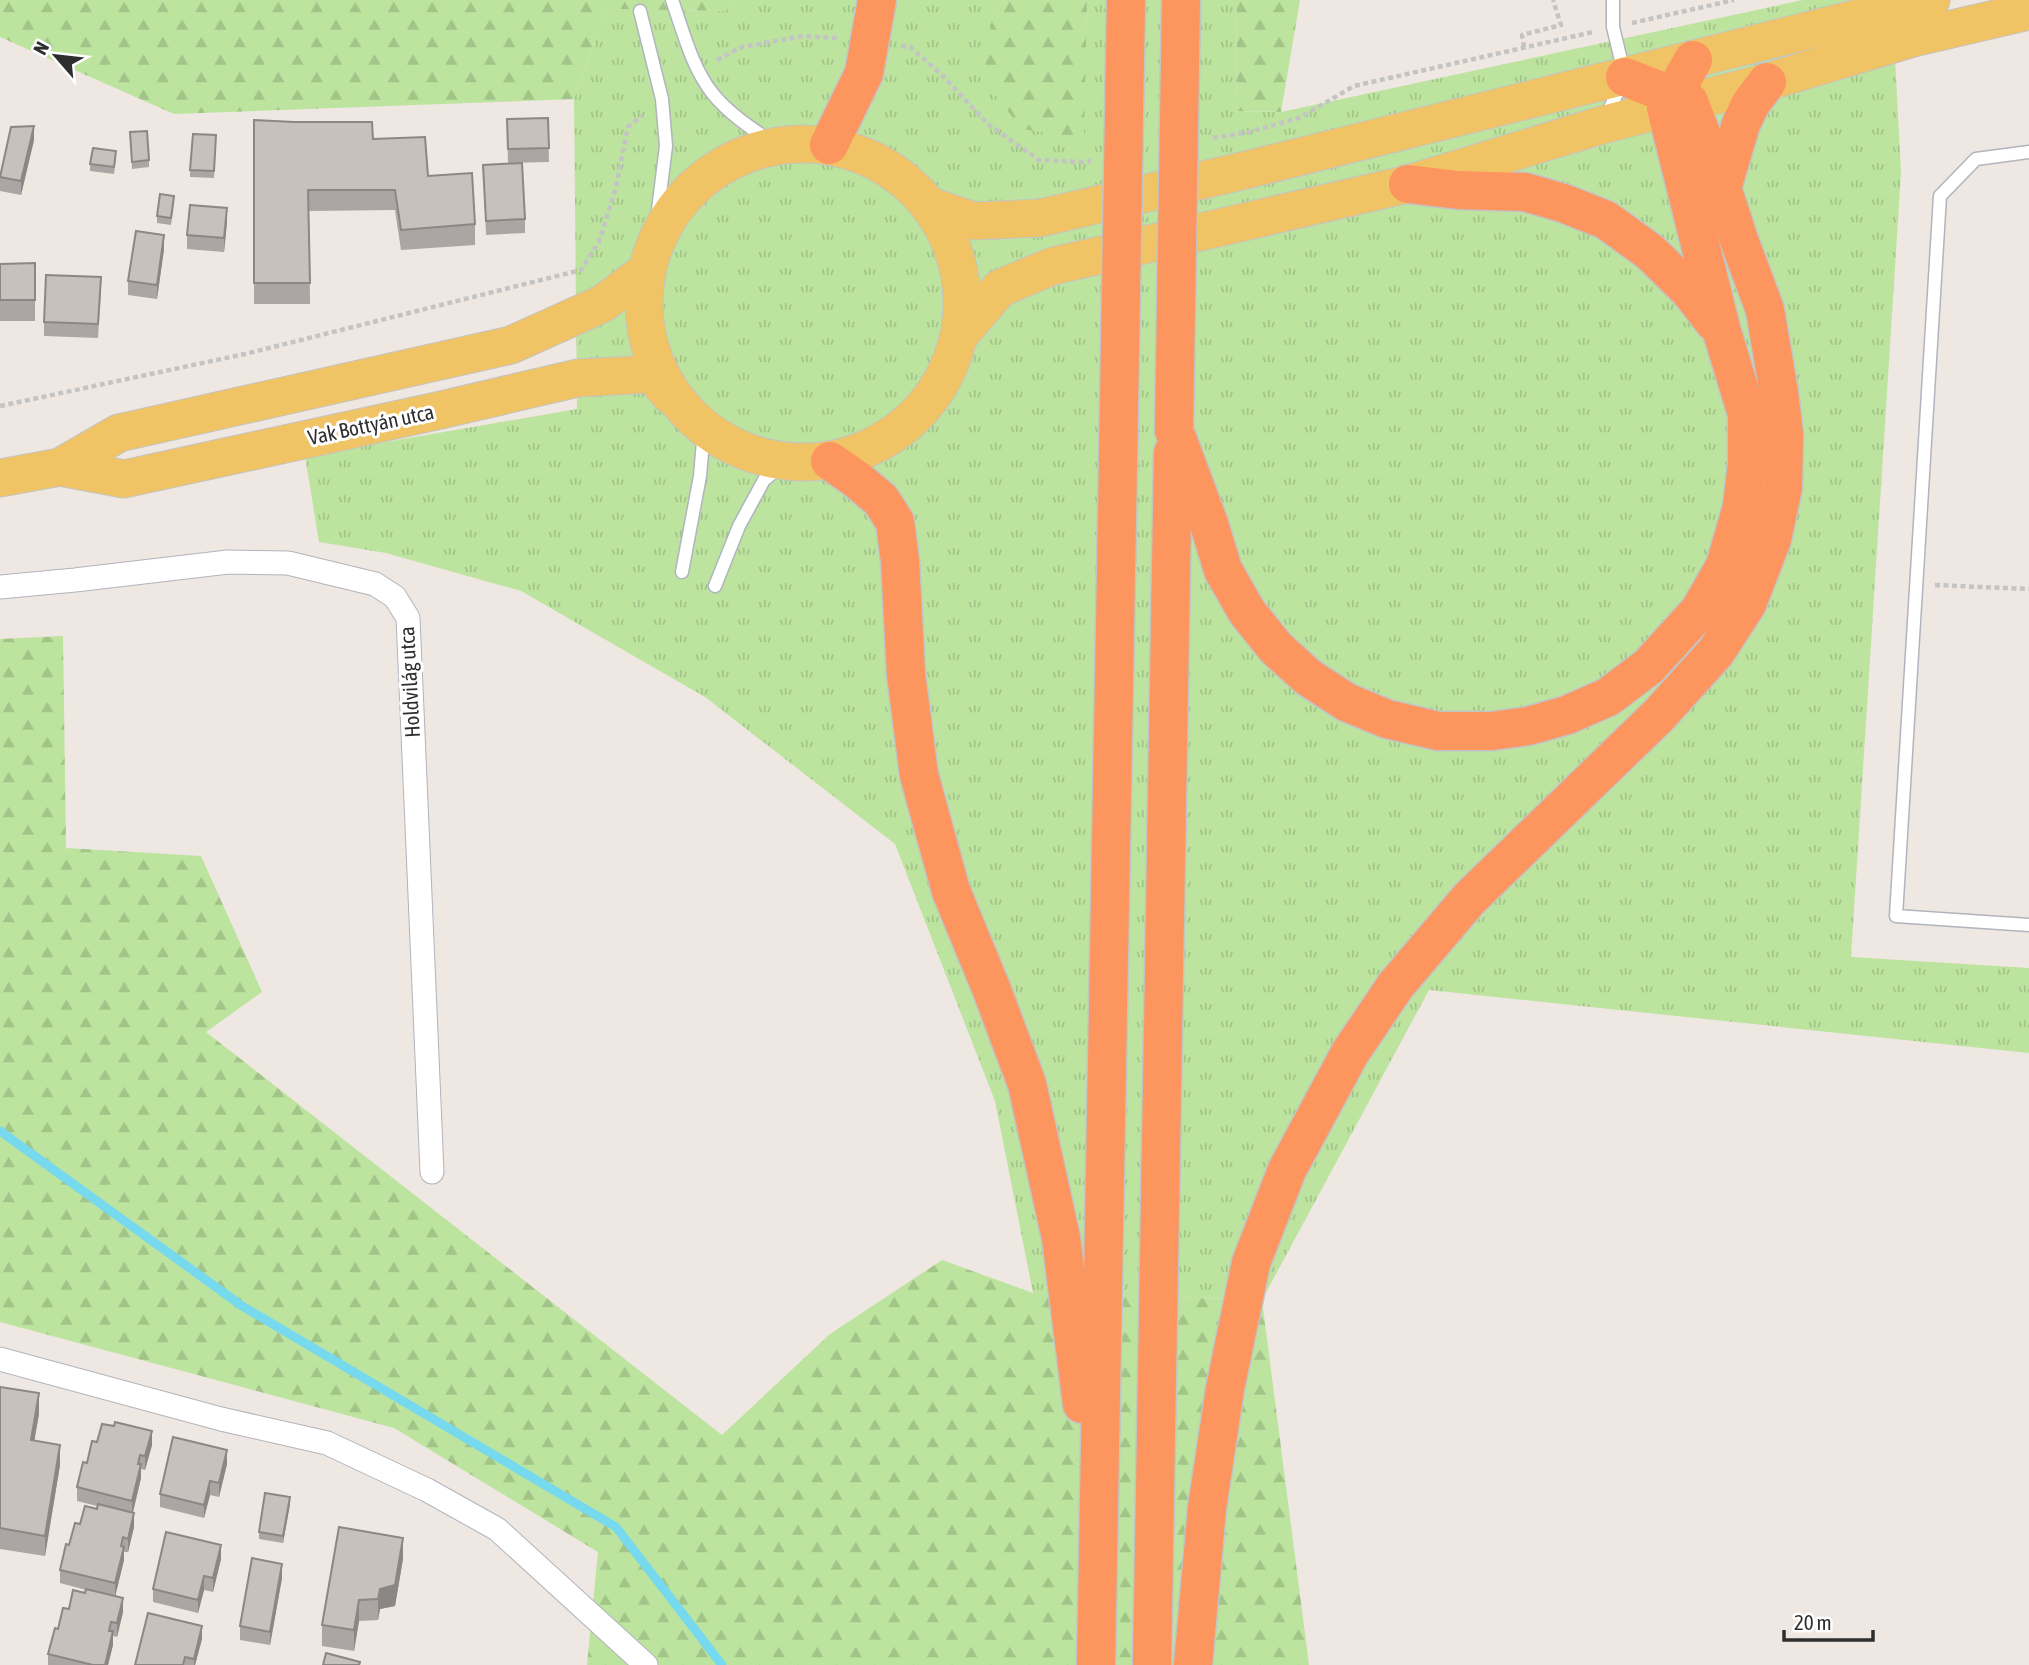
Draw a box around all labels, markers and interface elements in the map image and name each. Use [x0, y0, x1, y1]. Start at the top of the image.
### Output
north arrow [21, 21, 91, 91]
text: N [29, 38, 53, 58]
street label: Vak Bottyán utca [306, 399, 436, 449]
street label: Holdvilág utca [394, 626, 424, 738]
scale bar [1784, 1598, 1873, 1642]
text: 20 m [1794, 1610, 1832, 1634]

